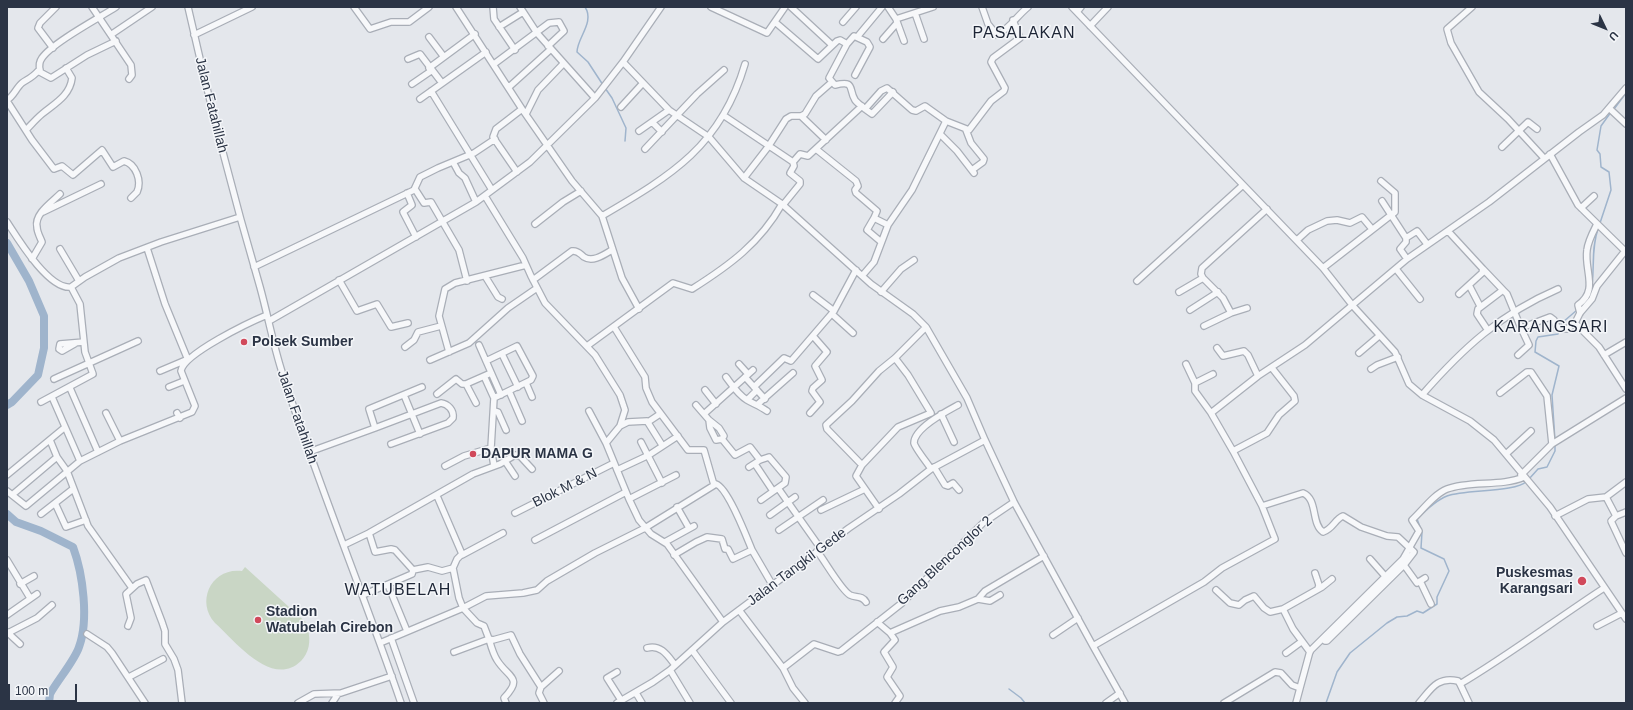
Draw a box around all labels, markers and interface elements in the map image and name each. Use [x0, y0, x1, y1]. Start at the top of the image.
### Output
north arrow [1585, 8, 1625, 48]
district label: PASALAKAN [973, 24, 1075, 44]
text: U [1607, 29, 1621, 43]
street label: Jalan Fatahillah [191, 55, 231, 155]
district label: KARANGSARI [1494, 318, 1608, 338]
place label: Polsek Sumber [252, 334, 353, 350]
marker: Polsek Sumber [239, 337, 249, 347]
street label: Jalan Fatahillah [273, 368, 321, 466]
place label: DAPUR MAMA G [481, 446, 593, 462]
marker: DAPUR MAMA G [468, 449, 478, 459]
street label: Blok M & N [530, 465, 600, 511]
street label: Gang Blenconglor 2 [894, 513, 996, 609]
street label: Jalan Tangkil Gede [744, 524, 850, 610]
place label: Puskesmas Karangsari [1496, 565, 1573, 598]
marker: Puskesmas Karangsari [1576, 575, 1588, 587]
district label: WATUBELAH [345, 581, 451, 601]
place label: Stadion Watubelah Cirebon [266, 604, 393, 636]
marker: Stadion Watubelah Cirebon [253, 615, 263, 625]
scale bar [10, 676, 79, 702]
text: 100 m [15, 684, 48, 698]

